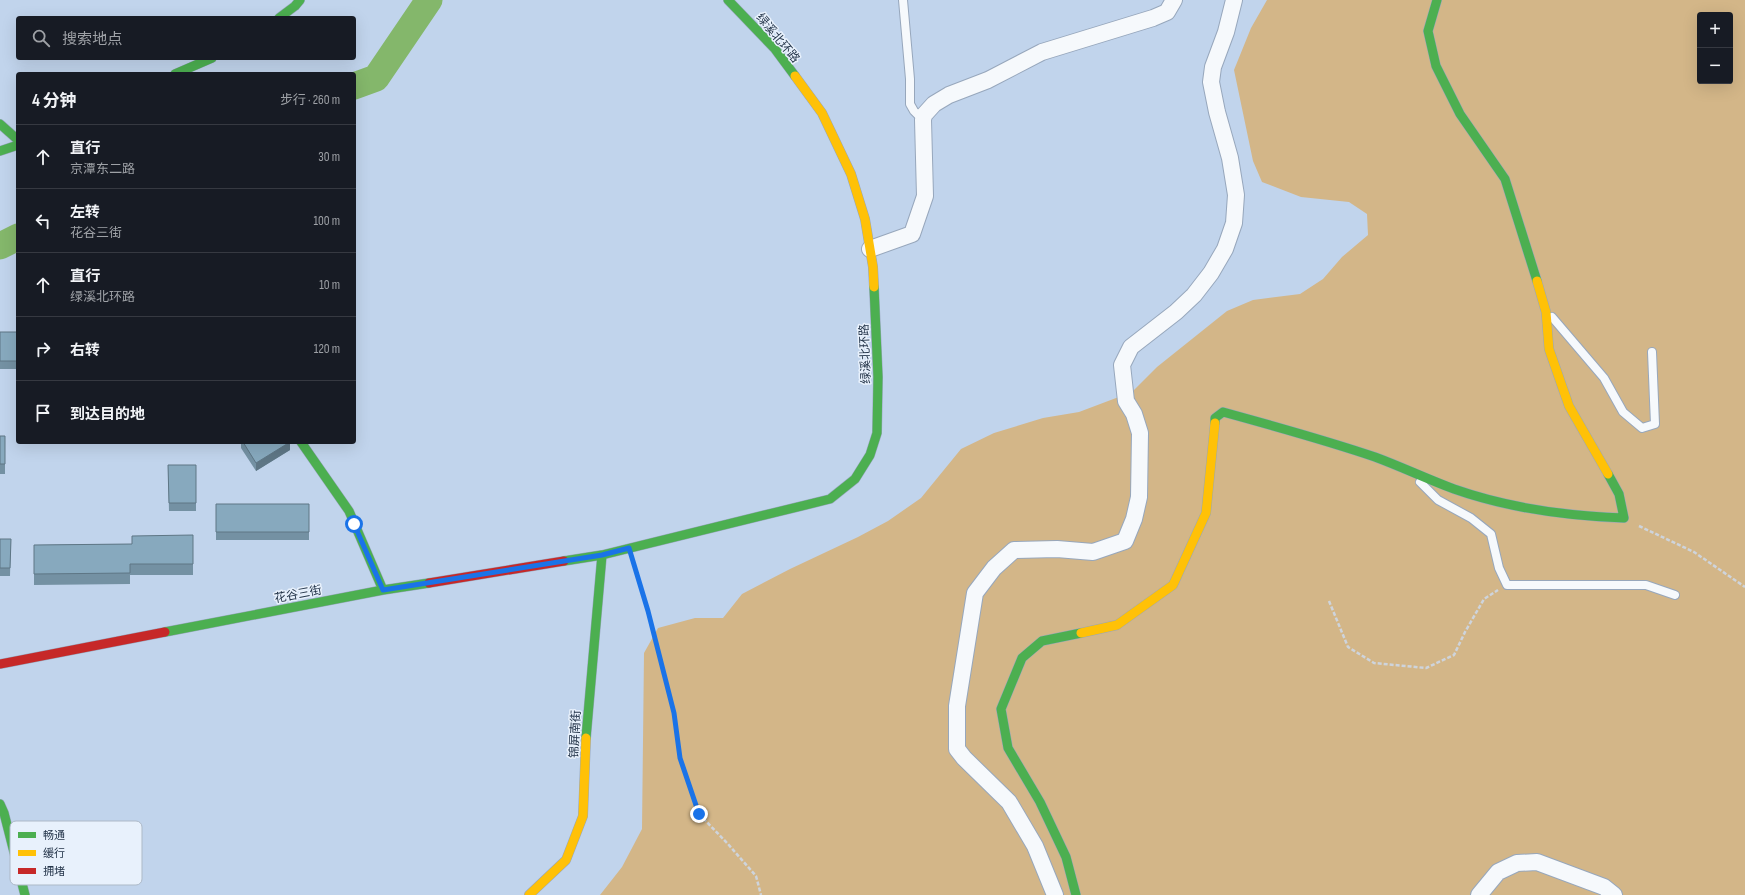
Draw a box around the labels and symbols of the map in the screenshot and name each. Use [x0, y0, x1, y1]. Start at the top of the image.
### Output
street label: 绿溪北环路 [753, 11, 803, 66]
street label: 绿溪北环路 [857, 324, 874, 384]
route start [345, 515, 363, 533]
street label: 花谷三街 [273, 583, 323, 606]
street label: 锦屏南街 [567, 710, 584, 758]
route end [690, 805, 708, 823]
legend [10, 821, 142, 885]
text: 畅通 [43, 829, 65, 842]
text: 缓行 [43, 847, 65, 860]
text: 拥堵 [43, 865, 65, 878]

